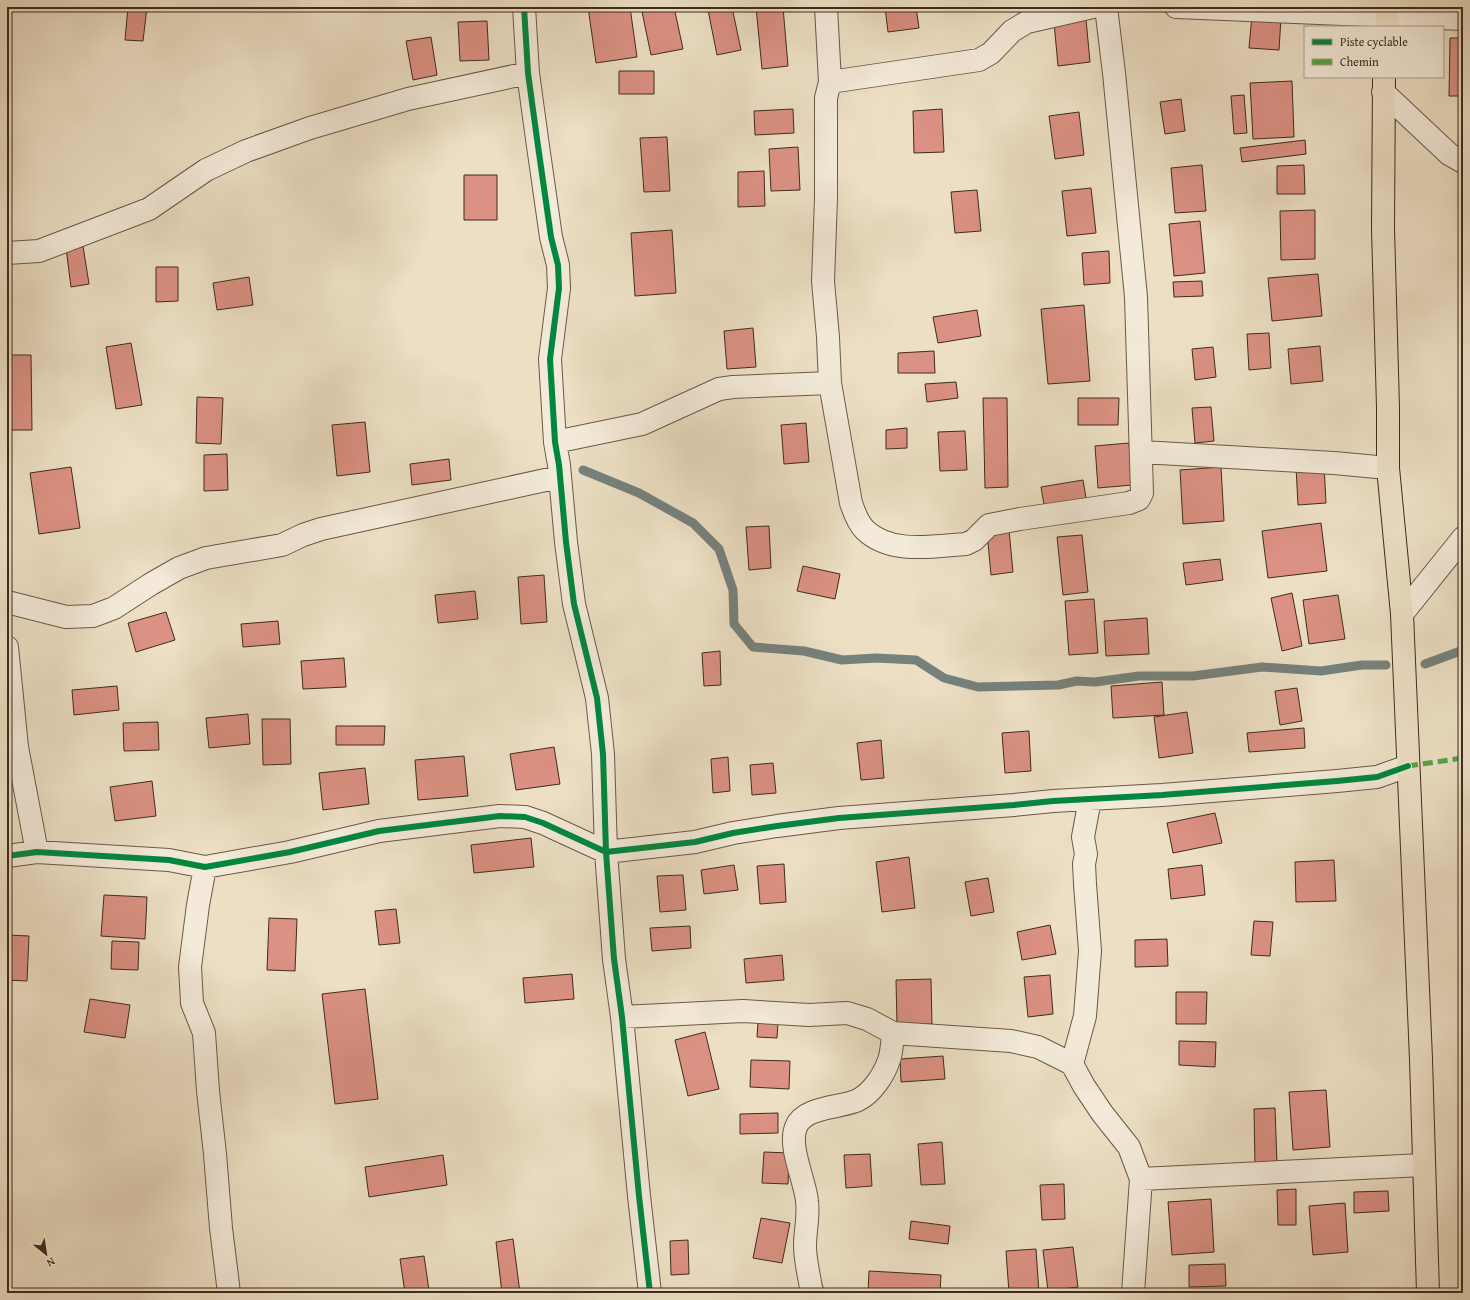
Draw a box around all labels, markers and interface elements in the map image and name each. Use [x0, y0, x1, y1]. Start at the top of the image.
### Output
legend [1304, 26, 1444, 78]
text: Piste cyclable [1340, 33, 1408, 50]
text: Chemin [1340, 53, 1379, 70]
north arrow [26, 1234, 66, 1274]
text: N [43, 1254, 58, 1272]

